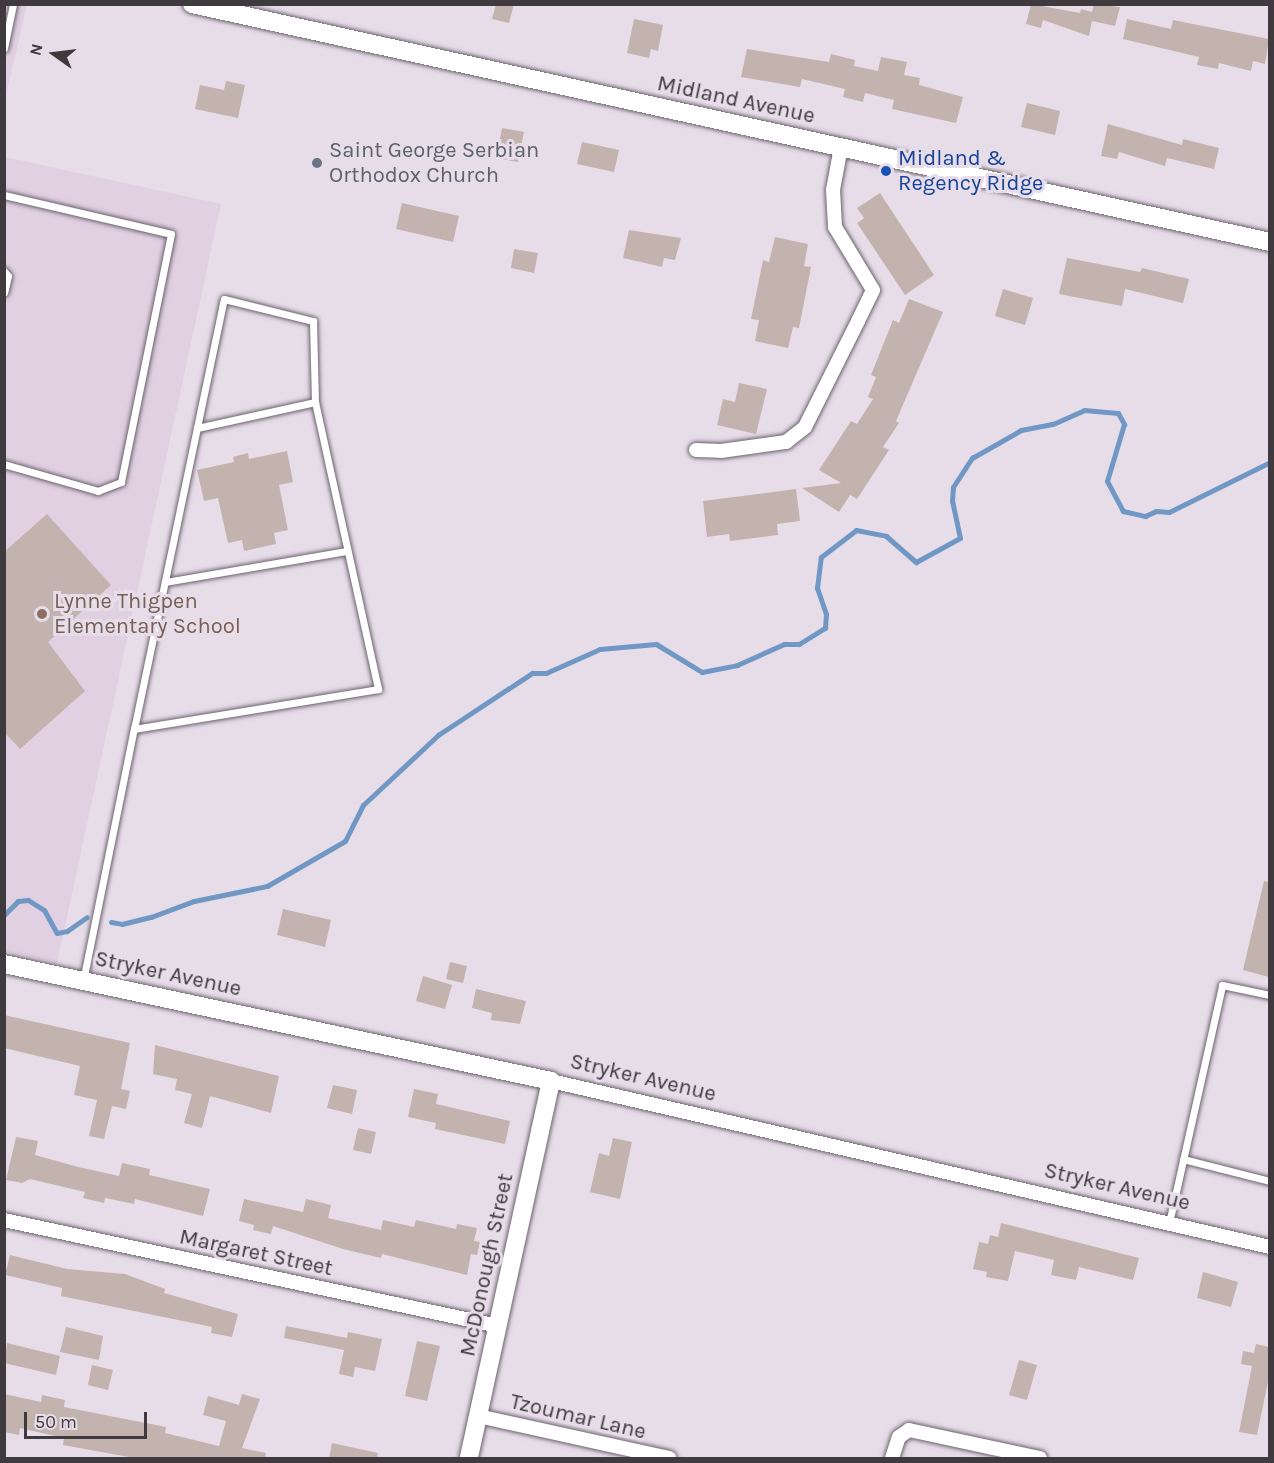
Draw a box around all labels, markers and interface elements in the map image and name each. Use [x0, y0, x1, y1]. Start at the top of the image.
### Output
north arrow [24, 24, 84, 84]
text: N [25, 42, 47, 57]
street label: Midland Avenue [655, 70, 817, 130]
place label: Saint George Serbian Orthodox Church [329, 137, 539, 188]
place label: Midland & Regency Ridge [898, 145, 1043, 196]
marker: Saint George Serbian Orthodox Church [310, 156, 324, 170]
marker: Midland & Regency Ridge [879, 164, 893, 178]
place label: Lynne Thigpen Elementary School [54, 588, 241, 640]
marker: Lynne Thigpen Elementary School [35, 607, 49, 621]
street label: Stryker Avenue [92, 946, 244, 1002]
street label: Stryker Avenue [567, 1048, 719, 1108]
street label: Stryker Avenue [1041, 1157, 1193, 1217]
street label: McDonough Street [455, 1171, 519, 1359]
street label: Margaret Street [177, 1224, 335, 1282]
street label: Tzoumar Lane [508, 1389, 648, 1445]
scale bar [27, 1400, 150, 1438]
text: 50 m [35, 1411, 77, 1433]

